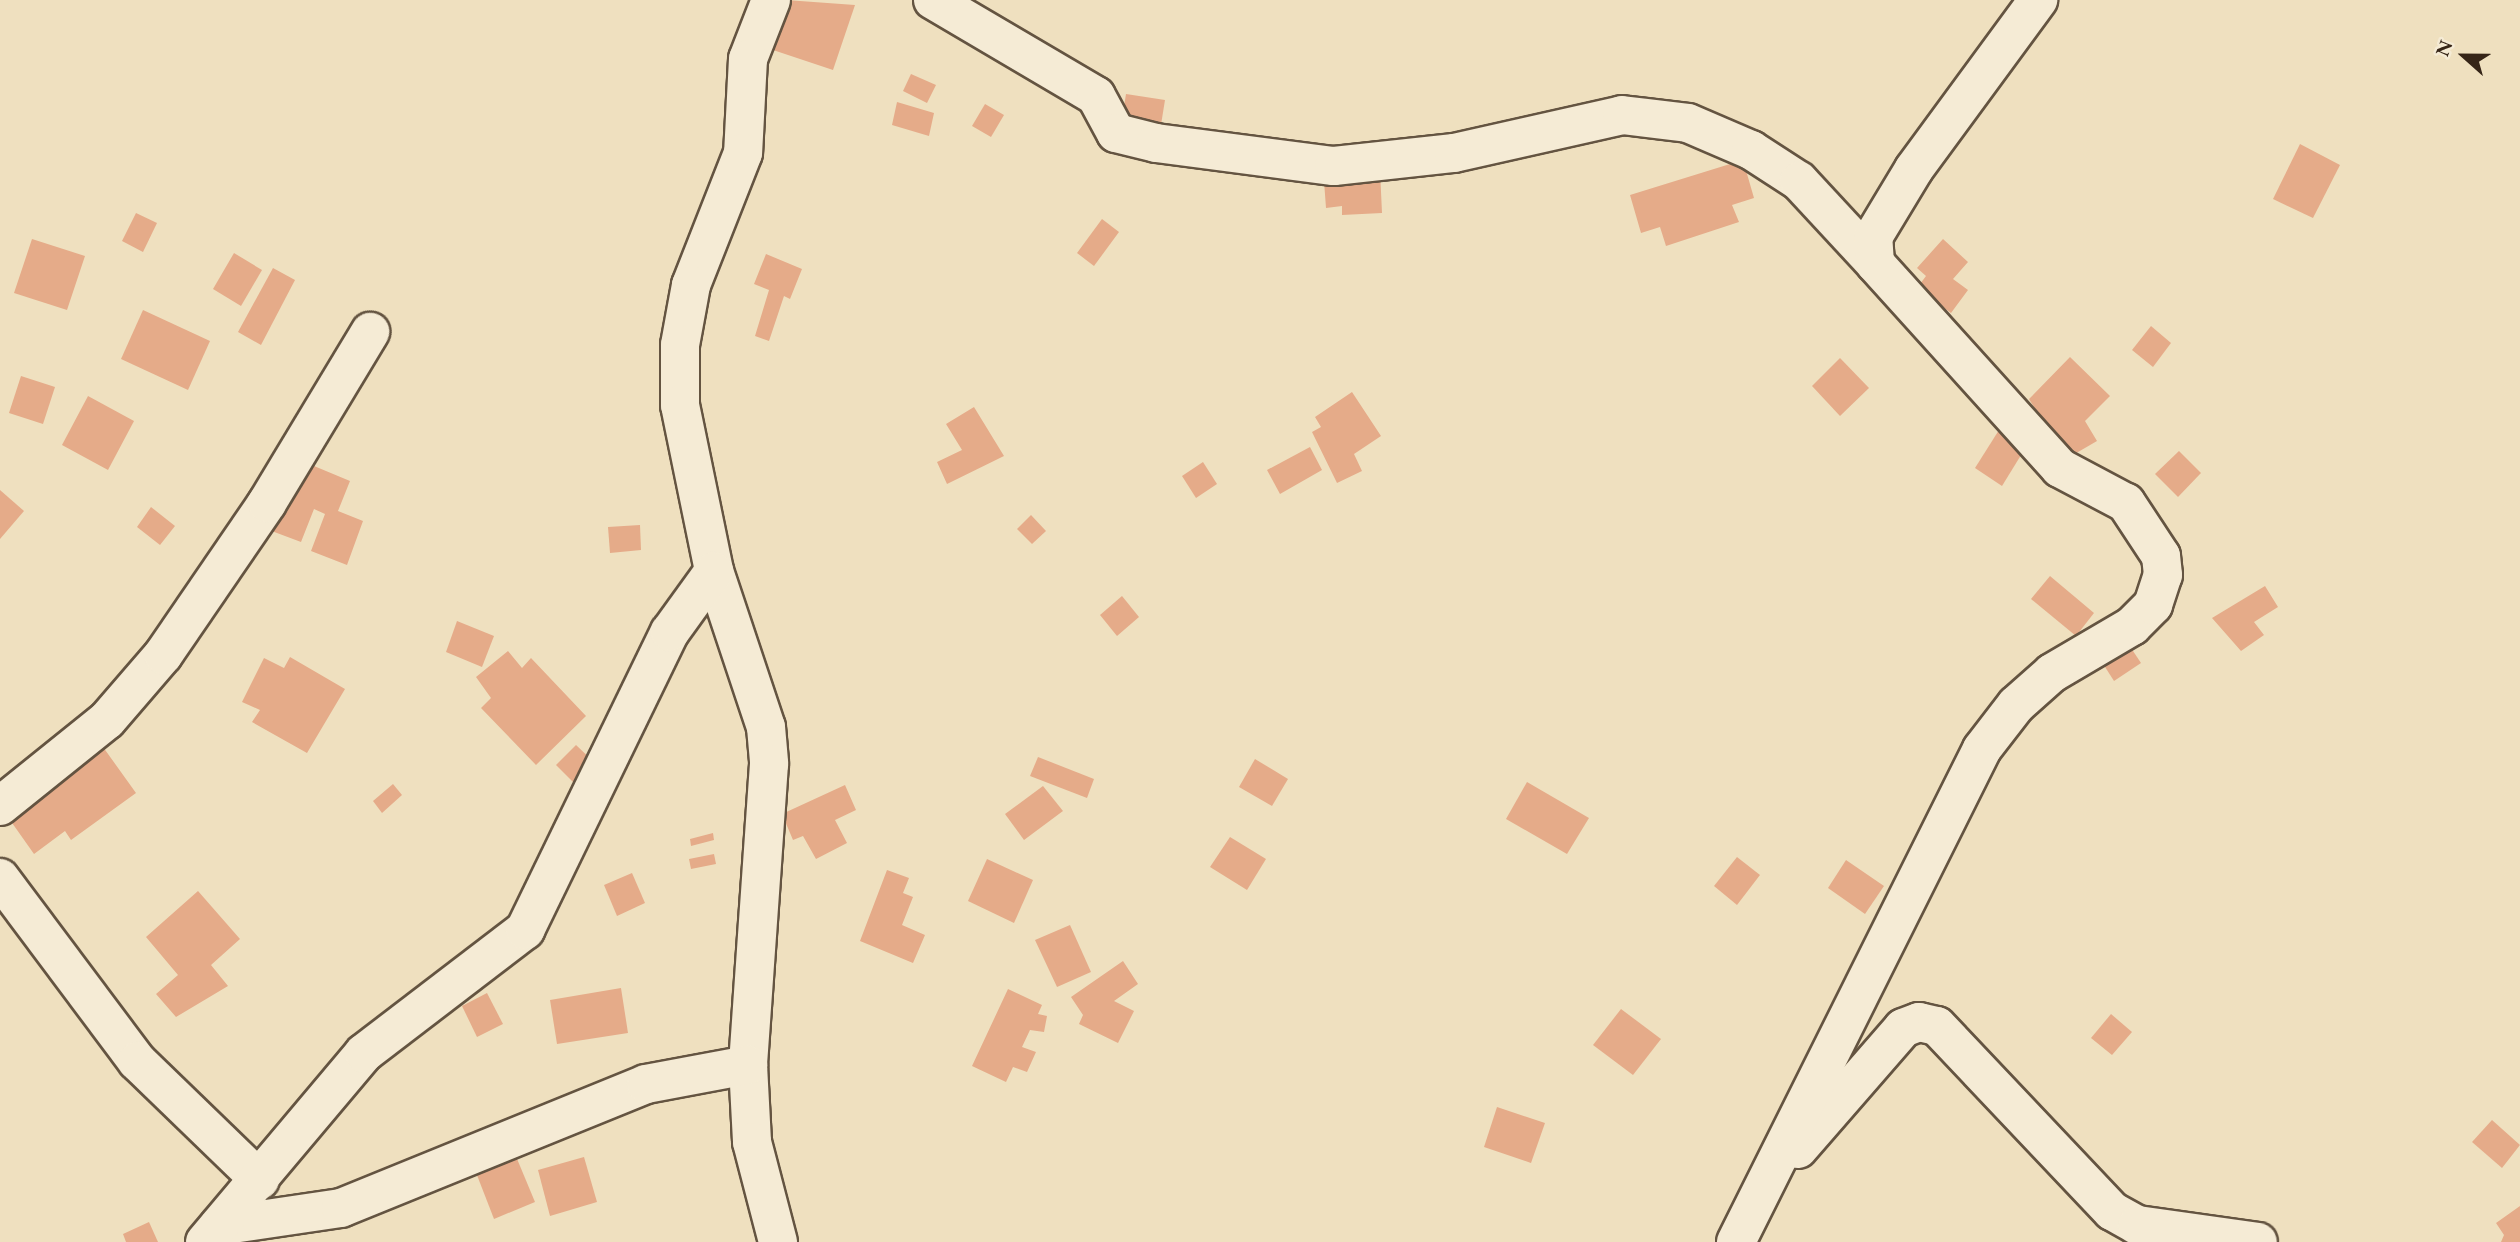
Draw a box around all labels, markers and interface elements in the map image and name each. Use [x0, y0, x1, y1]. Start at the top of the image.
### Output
north arrow [2429, 21, 2499, 91]
text: N [2430, 37, 2458, 60]

